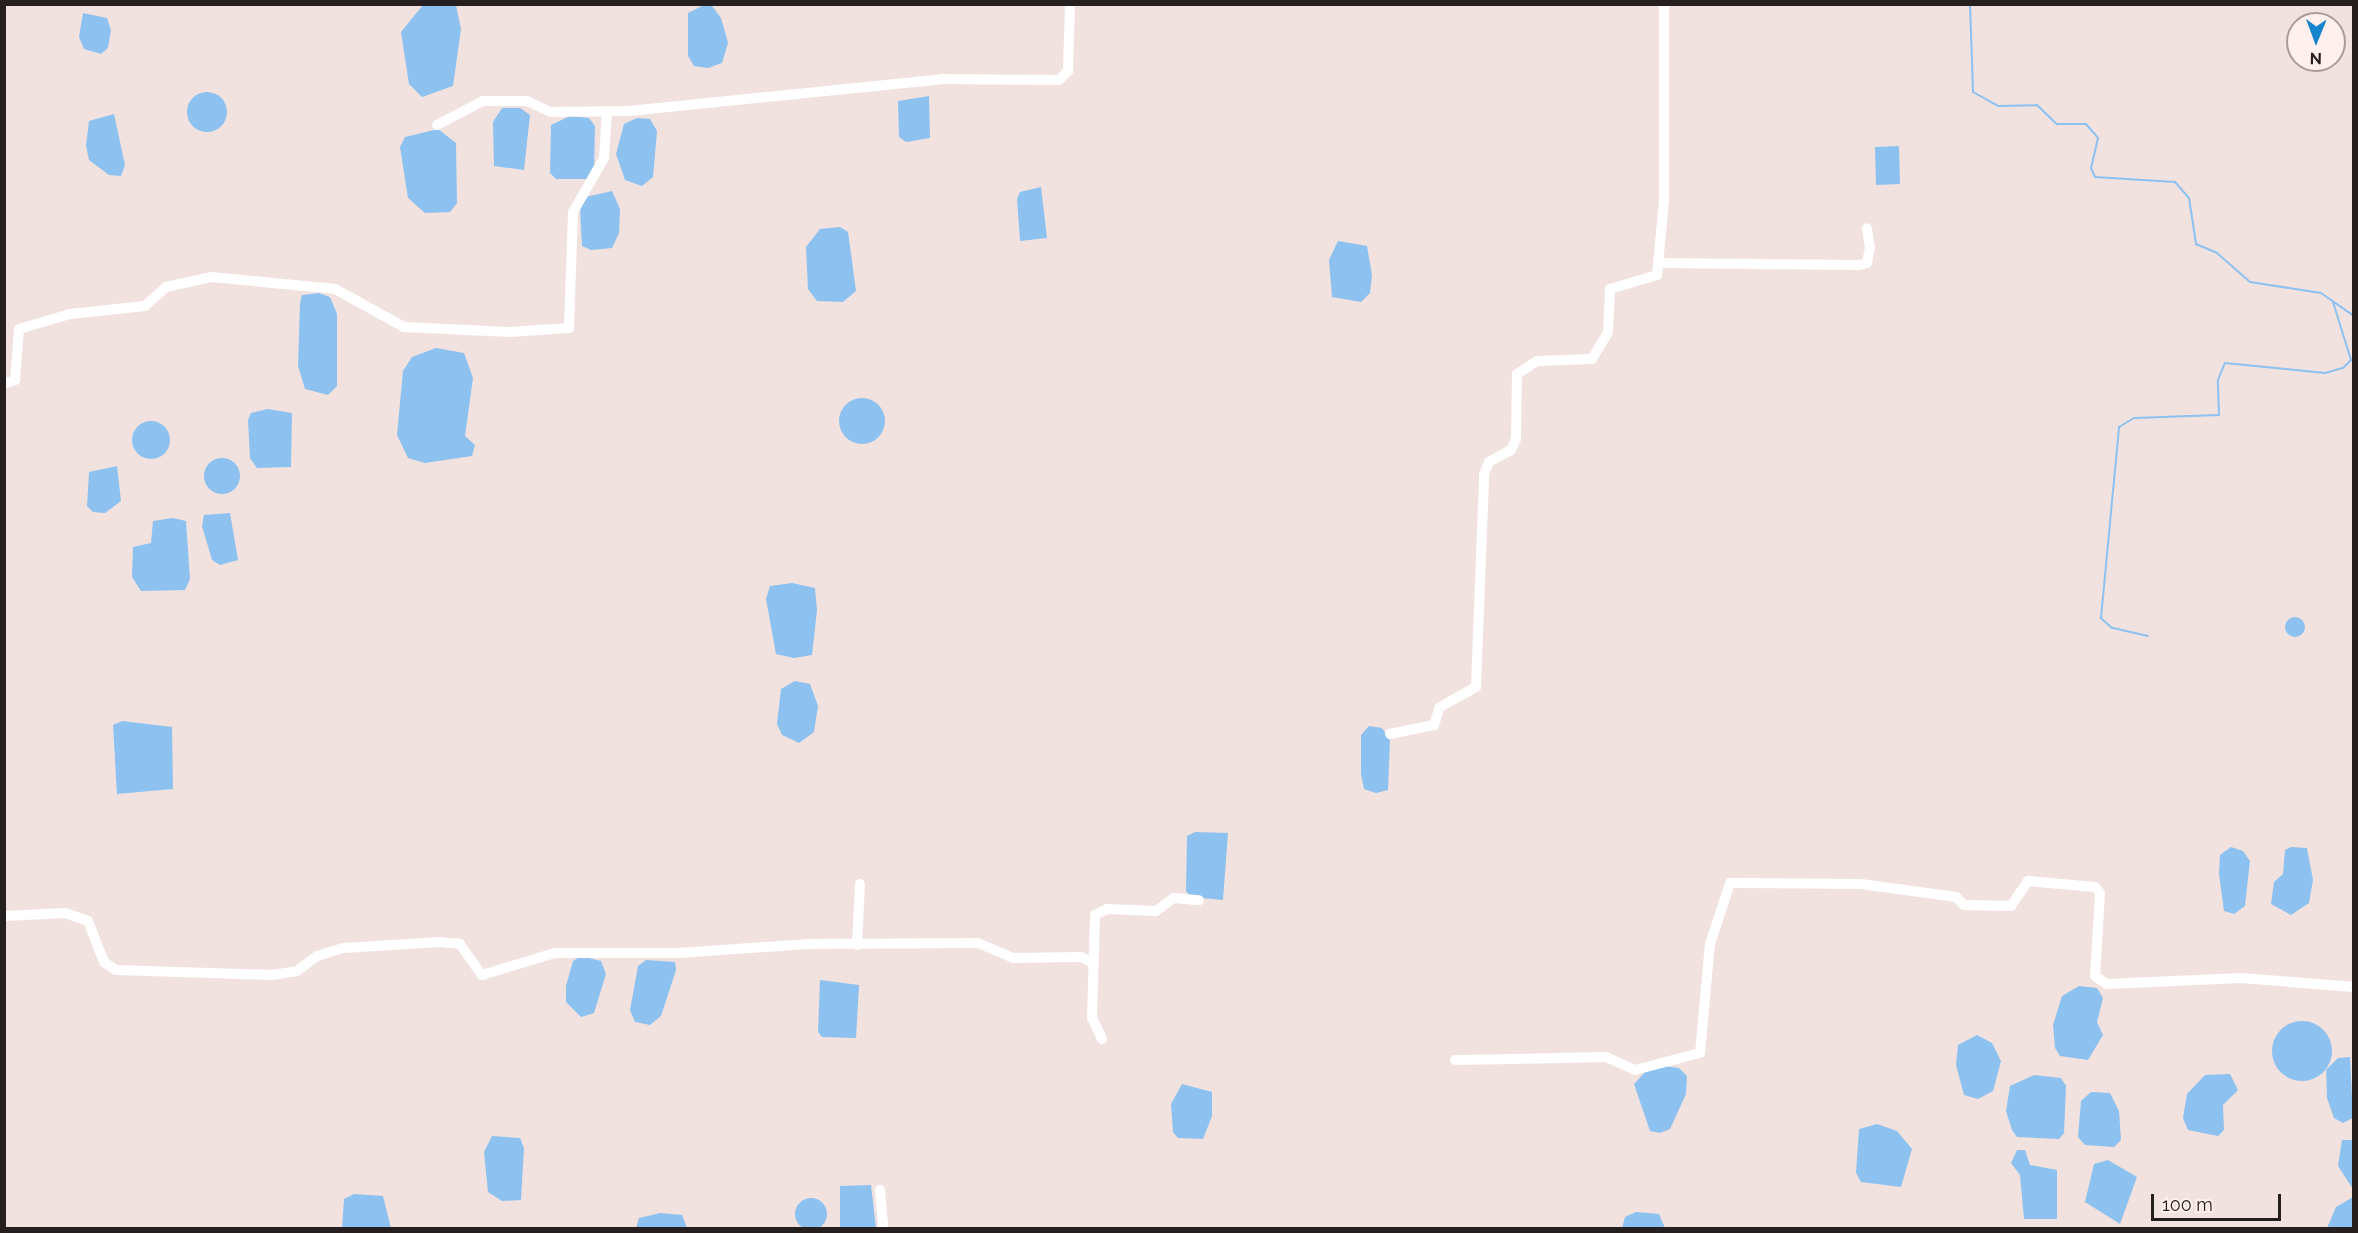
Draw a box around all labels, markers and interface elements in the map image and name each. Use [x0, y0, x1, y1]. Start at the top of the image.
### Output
north arrow [2286, 12, 2346, 72]
text: N [2309, 49, 2322, 68]
scale bar [2154, 1182, 2284, 1220]
text: 100 m [2162, 1194, 2213, 1215]

